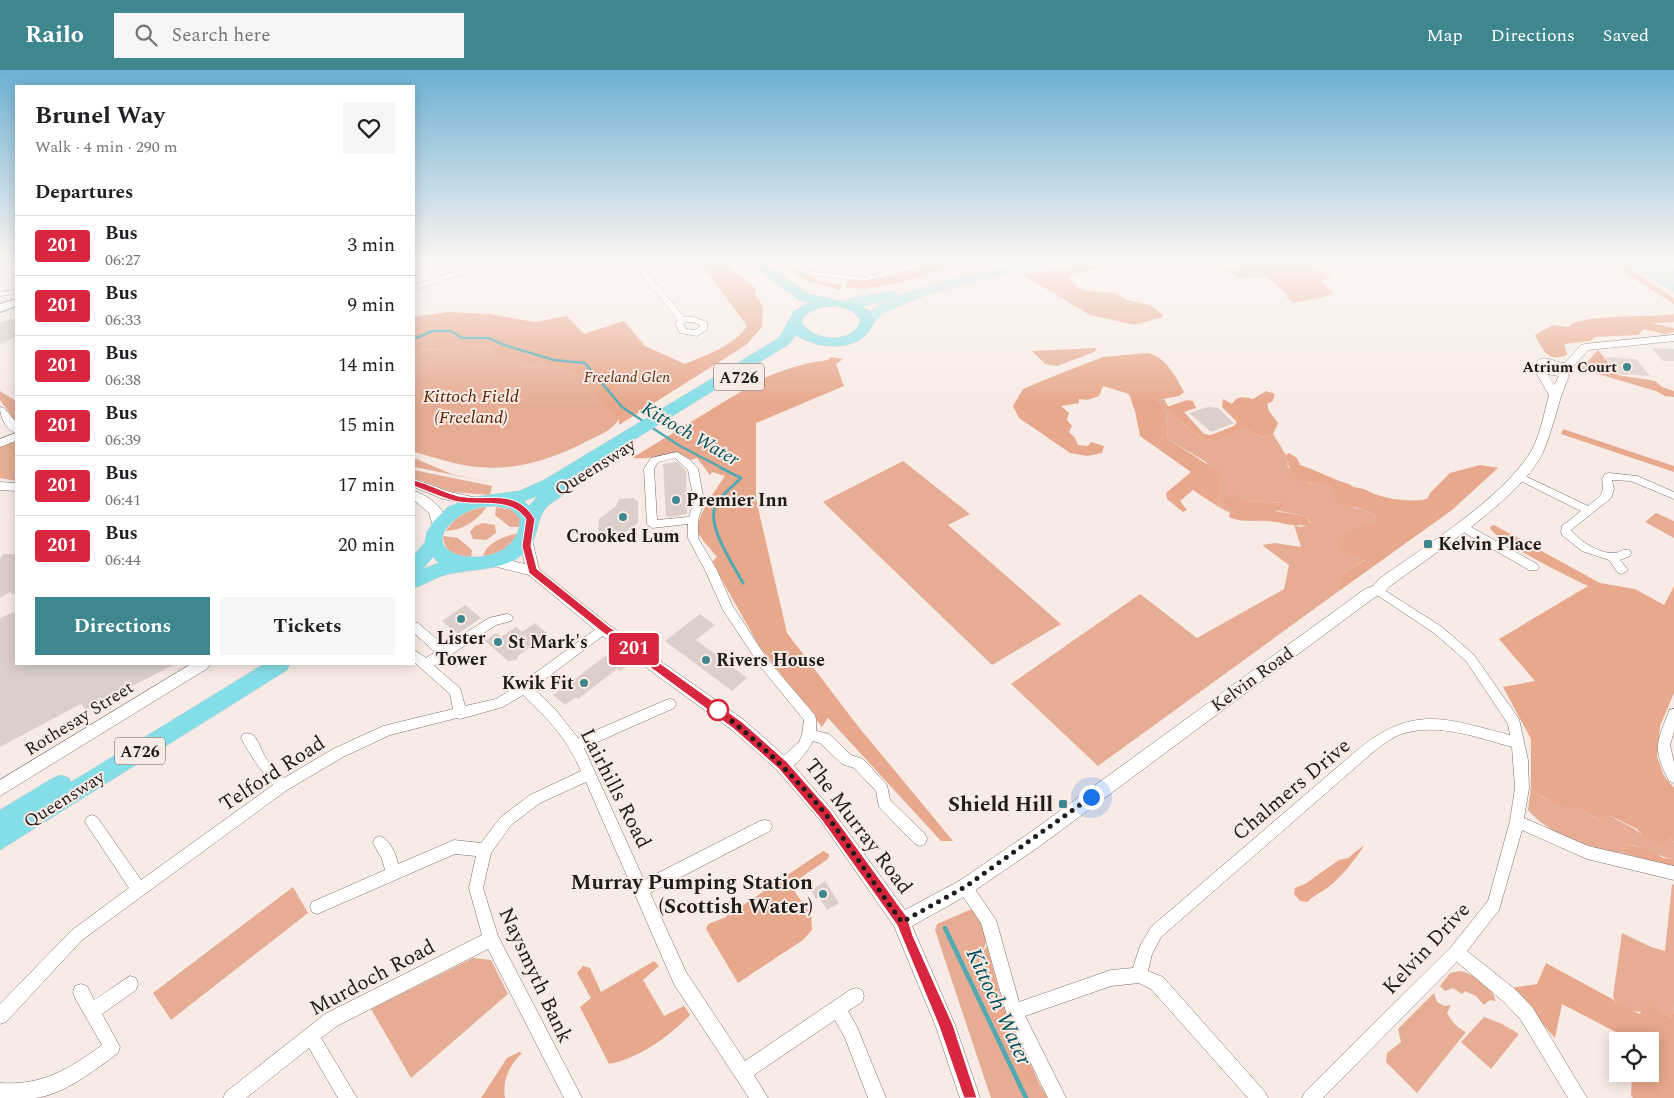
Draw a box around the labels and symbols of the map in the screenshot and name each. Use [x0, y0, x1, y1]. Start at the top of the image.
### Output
place label: Atrium Court [1523, 356, 1617, 379]
marker: Atrium Court [1621, 361, 1633, 373]
road number: A726 [714, 364, 764, 390]
park label: Freeland Glen [584, 366, 670, 389]
park label: Kittoch Field (Freeland) [423, 383, 519, 431]
water label: Kittoch Water [636, 394, 745, 474]
street label: Queensway [549, 431, 642, 503]
place label: Premier Inn [686, 487, 788, 514]
marker: Premier Inn [670, 494, 682, 506]
marker: Crooked Lum [617, 511, 629, 523]
place label: Crooked Lum [566, 523, 680, 550]
place label: Kelvin Place [1438, 531, 1542, 558]
marker: Kelvin Place [1422, 538, 1434, 550]
marker: Lister Tower [455, 613, 467, 625]
place label: Lister Tower [435, 625, 487, 673]
place label: St Mark's [508, 629, 588, 656]
line badge: 201 [605, 633, 663, 665]
marker: St Mark's [492, 636, 504, 648]
street label: Kelvin Road [1205, 640, 1299, 719]
place label: Rivers House [716, 647, 825, 674]
marker: Rivers House [700, 654, 712, 666]
place label: Kwik Fit [502, 670, 574, 697]
street label: Rothesay Street [20, 674, 139, 763]
marker: Kwik Fit [578, 677, 590, 689]
unlabelled marker [707, 699, 729, 721]
street label: Lairhills Road [571, 723, 659, 854]
street label: Telford Road [213, 728, 332, 820]
street label: Chalmers Drive [1225, 731, 1358, 849]
road number: A726 [115, 738, 165, 764]
street label: The Murray Road [796, 752, 920, 901]
street label: Queensway [18, 763, 111, 835]
your location [1079, 785, 1104, 810]
place label: Shield Hill [948, 789, 1053, 821]
marker: Shield Hill [1057, 798, 1069, 810]
place label: Murray Pumping Station (Scottish Water) [571, 867, 813, 923]
marker: Murray Pumping Station (Scottish Water) [817, 888, 829, 900]
street label: Kelvin Drive [1375, 895, 1478, 1002]
street label: Naysmyth Bank [490, 902, 581, 1049]
street label: Murdoch Road [304, 931, 441, 1024]
water label: Kittoch Water [957, 942, 1040, 1071]

